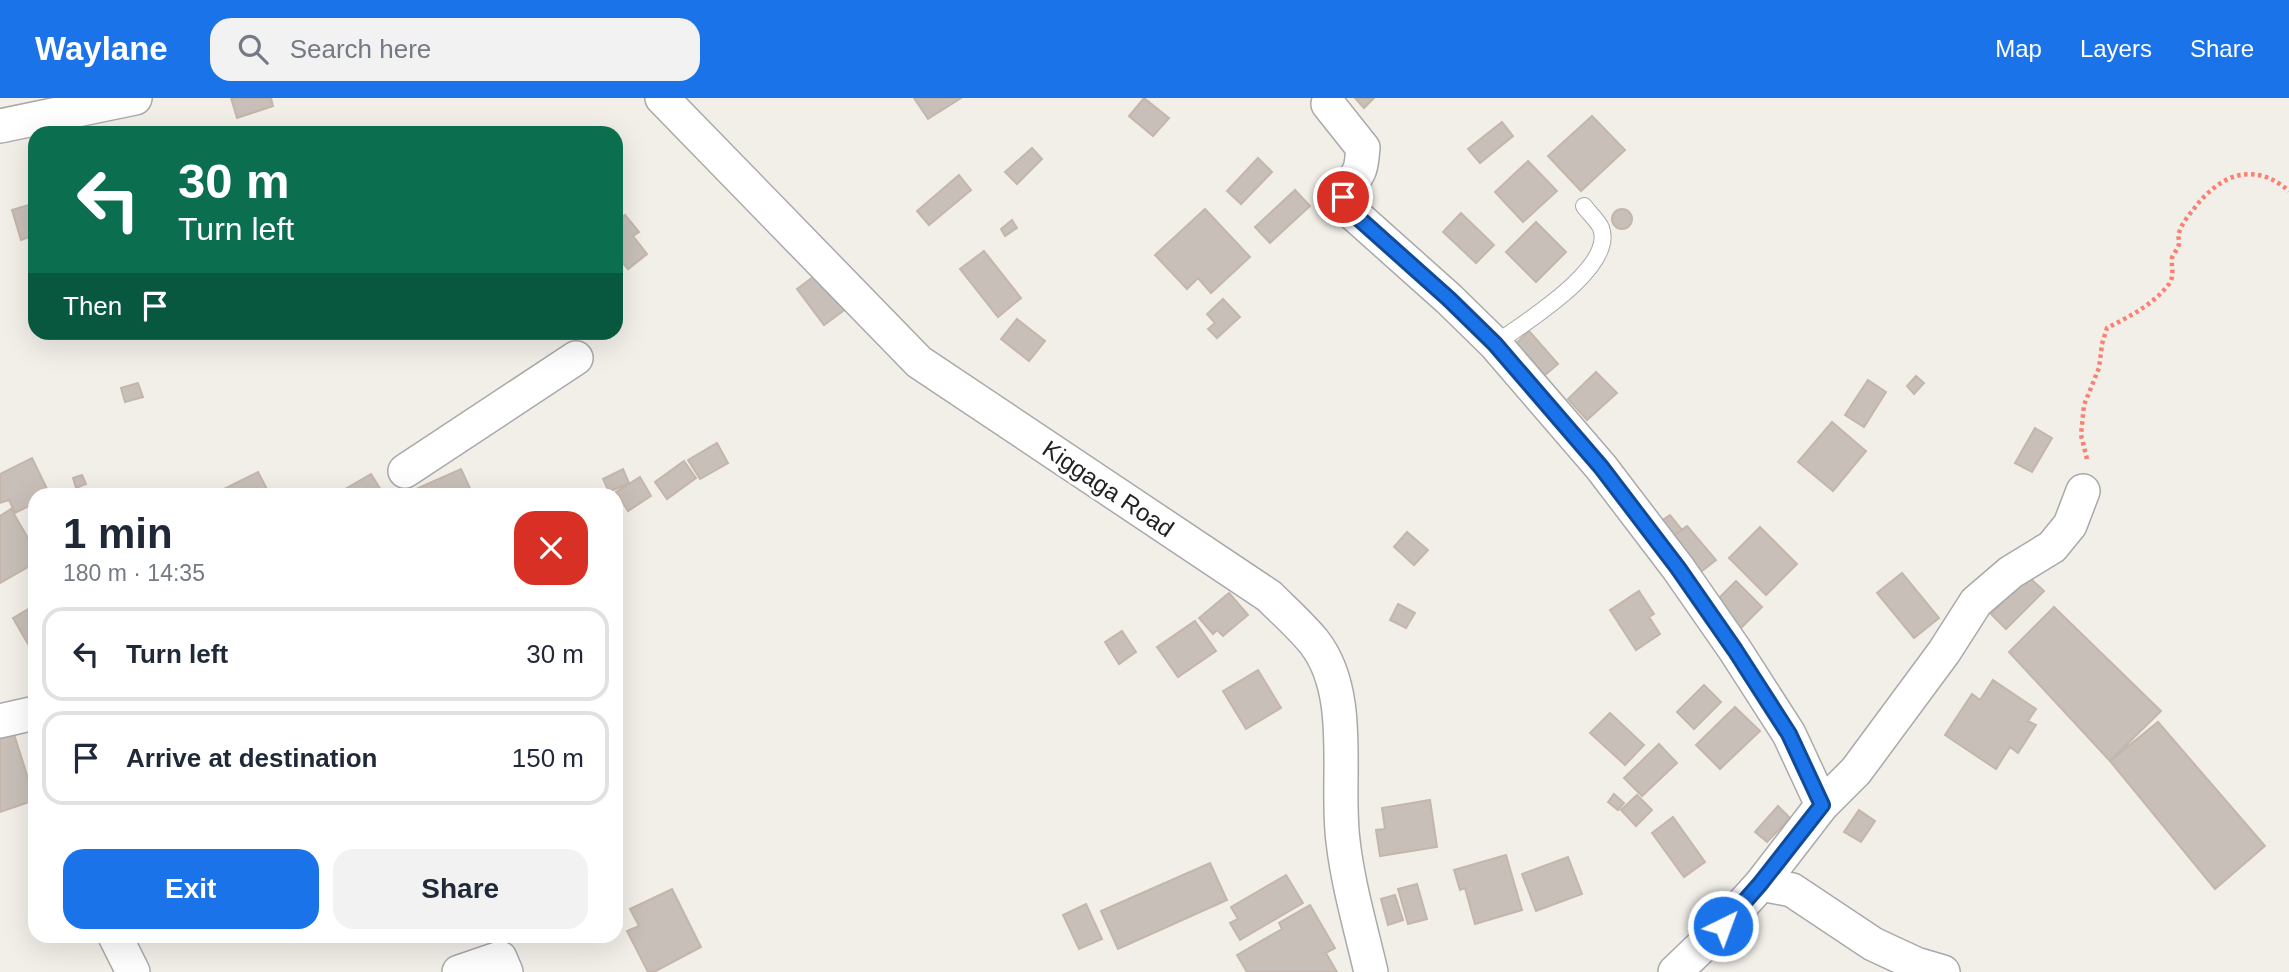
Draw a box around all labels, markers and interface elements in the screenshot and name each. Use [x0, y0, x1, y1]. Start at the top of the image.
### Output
search box [210, 18, 700, 81]
text: Waylane [35, 30, 168, 67]
icon: search [234, 30, 272, 68]
text: Search here [290, 34, 431, 64]
text: Map [1995, 35, 2042, 62]
text: Layers [2080, 35, 2152, 62]
text: Share [2190, 35, 2254, 62]
icon: left [63, 154, 154, 245]
text: 30 m [178, 154, 290, 208]
pin [1313, 167, 1373, 227]
icon: arrive [1324, 178, 1362, 216]
text: Turn left [178, 211, 294, 247]
icon: arrive [136, 287, 174, 325]
text: Then [63, 291, 122, 321]
street label: Kiggaga Road [1038, 435, 1179, 542]
text: 1 min [63, 510, 173, 557]
button: close [514, 511, 588, 585]
text: 180 m · 14:35 [63, 560, 205, 586]
icon: left [67, 635, 105, 673]
text: Turn left [126, 639, 228, 669]
text: 30 m [526, 639, 584, 669]
icon: arrive [67, 739, 105, 777]
text: Arrive at destination [126, 743, 377, 773]
text: 150 m [512, 743, 584, 773]
button: Exit [63, 849, 319, 929]
button: Share [333, 849, 588, 929]
position arrow [1686, 889, 1760, 963]

